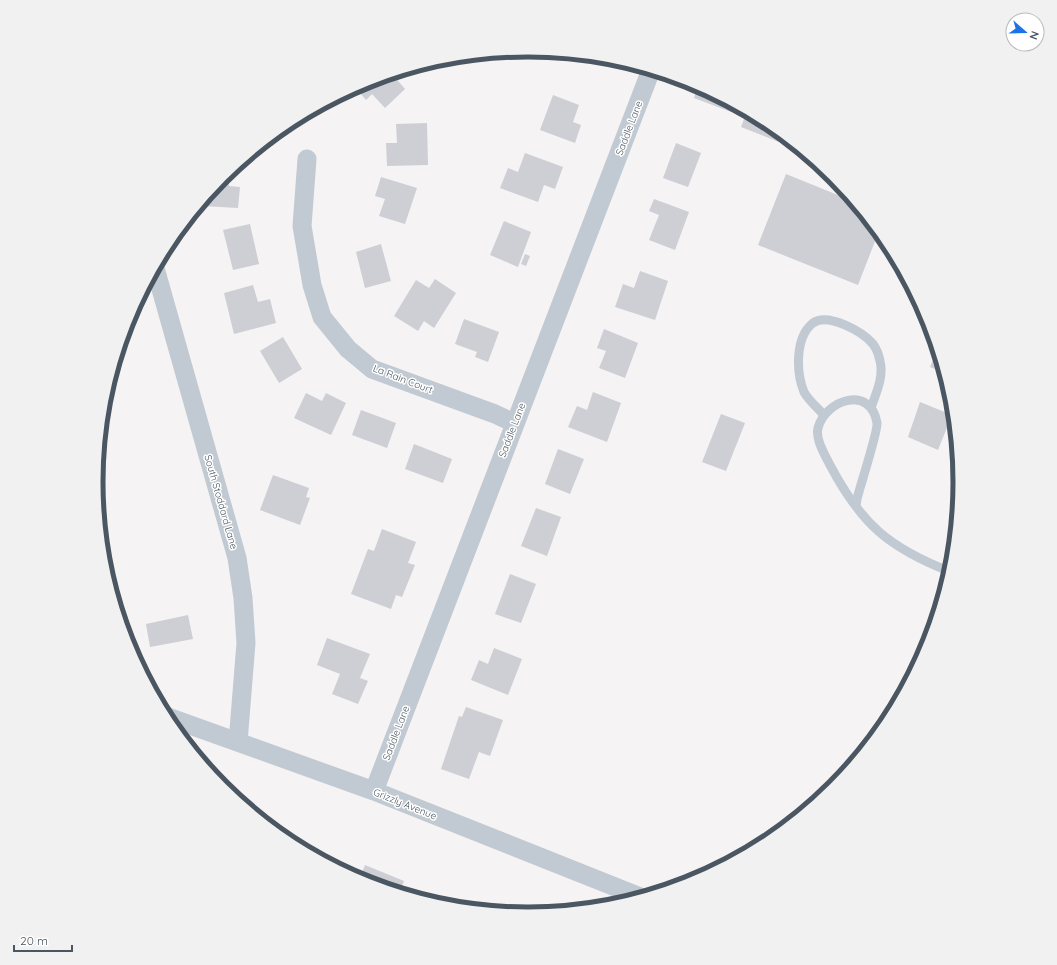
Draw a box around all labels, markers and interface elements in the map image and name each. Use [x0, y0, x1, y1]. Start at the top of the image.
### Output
north arrow [1005, 12, 1045, 52]
text: N [1026, 29, 1042, 42]
street label: Saddle Lane [613, 99, 645, 157]
street label: La Rain Court [371, 362, 435, 397]
street label: Saddle Lane [496, 401, 528, 459]
street label: South Stoddard Lane [201, 453, 241, 551]
street label: Saddle Lane [380, 704, 412, 762]
street label: Grizzly Avenue [371, 785, 439, 823]
scale bar [14, 927, 72, 953]
text: 20 m [20, 933, 48, 948]

